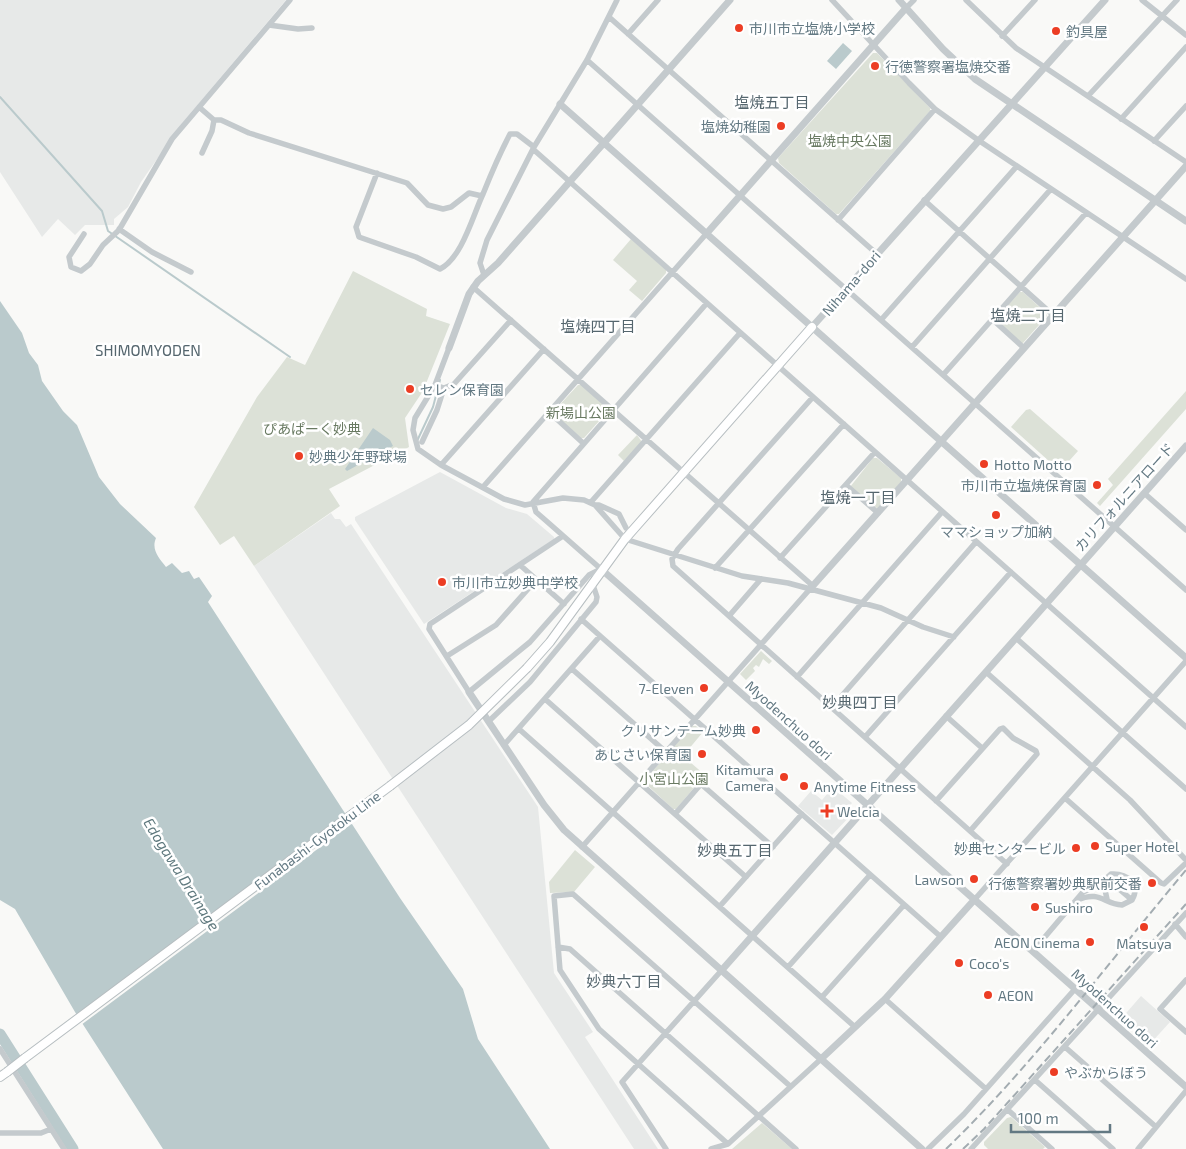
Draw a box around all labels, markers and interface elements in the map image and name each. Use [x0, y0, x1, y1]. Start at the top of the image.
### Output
place label: 市川市立塩焼小学校 [749, 20, 875, 37]
marker: 市川市立塩焼小学校 [733, 22, 745, 34]
place label: 釣具屋 [1066, 23, 1108, 40]
marker: 釣具屋 [1050, 25, 1062, 37]
place label: 行徳警察署塩焼交番 [885, 58, 1011, 75]
marker: 行徳警察署塩焼交番 [869, 60, 881, 72]
district label: 塩焼五丁目 [734, 93, 810, 111]
place label: 塩焼幼稚園 [701, 118, 771, 135]
marker: 塩焼幼稚園 [775, 120, 787, 132]
park label: 塩焼中央公園 [808, 132, 892, 149]
street label: Nihama-dori [818, 247, 884, 319]
district label: 塩焼二丁目 [990, 306, 1066, 324]
district label: 塩焼四丁目 [560, 317, 636, 335]
district label: SHIMOMYODEN [95, 341, 201, 359]
place label: セレン保育園 [420, 381, 504, 398]
marker: セレン保育園 [404, 383, 416, 395]
park label: 新場山公園 [546, 404, 616, 421]
park label: ぴあぱーく妙典 [263, 420, 361, 437]
street label: カリフォルニアロード [1071, 439, 1177, 555]
place label: 妙典少年野球場 [309, 448, 407, 465]
marker: 妙典少年野球場 [293, 450, 305, 462]
place label: Hotto Motto [994, 456, 1072, 473]
marker: Hotto Motto [978, 458, 990, 470]
place label: 市川市立塩焼保育園 [961, 477, 1087, 494]
marker: 市川市立塩焼保育園 [1091, 479, 1103, 491]
district label: 塩焼一丁目 [820, 488, 896, 506]
marker: ママショップ加納 [990, 509, 1002, 521]
place label: ママショップ加納 [940, 523, 1052, 540]
place label: 市川市立妙典中学校 [452, 574, 578, 591]
marker: 市川市立妙典中学校 [436, 576, 448, 588]
street label: Myodenchuo dori [742, 677, 836, 763]
place label: 7-Eleven [638, 680, 694, 697]
marker: 7-Eleven [698, 682, 710, 694]
district label: 妙典四丁目 [822, 693, 898, 711]
place label: クリサンテーム妙典 [620, 722, 746, 739]
marker: クリサンテーム妙典 [750, 724, 762, 736]
place label: あじさい保育園 [594, 746, 692, 763]
marker: あじさい保育園 [696, 748, 708, 760]
place label: Kitamura Camera [716, 761, 774, 794]
park label: 小宮山公園 [639, 770, 709, 787]
marker: Kitamura Camera [778, 771, 790, 783]
place label: Anytime Fitness [814, 778, 916, 795]
marker: Anytime Fitness [798, 780, 810, 792]
street label: Funabashi-Gyotoku Line [251, 787, 383, 893]
place label: Welcia [837, 803, 880, 820]
marker: Welcia [821, 805, 833, 817]
water label: Edogawa Drainage [140, 814, 224, 934]
place label: Super Hotel [1105, 838, 1180, 855]
place label: 妙典センタービル [954, 840, 1066, 857]
marker: Super Hotel [1089, 840, 1101, 852]
district label: 妙典五丁目 [697, 841, 773, 859]
marker: 妙典センタービル [1070, 842, 1082, 854]
place label: Lawson [914, 871, 964, 888]
marker: Lawson [968, 873, 980, 885]
place label: 行徳警察署妙典駅前交番 [988, 875, 1142, 892]
marker: 行徳警察署妙典駅前交番 [1146, 877, 1158, 889]
place label: Sushiro [1045, 899, 1093, 916]
marker: Sushiro [1029, 901, 1041, 913]
marker: Matsuya [1138, 921, 1150, 933]
place label: AEON Cinema [994, 934, 1080, 951]
place label: Matsuya [1116, 935, 1172, 952]
marker: AEON Cinema [1084, 936, 1096, 948]
place label: Coco's [969, 955, 1009, 972]
marker: Coco's [953, 957, 965, 969]
street label: Myodenchuo dori [1068, 965, 1162, 1051]
district label: 妙典六丁目 [586, 972, 662, 990]
place label: AEON [998, 987, 1034, 1004]
marker: AEON [982, 989, 994, 1001]
place label: やぶからぼう [1064, 1064, 1148, 1081]
marker: やぶからぼう [1048, 1066, 1060, 1078]
scale bar [1011, 1102, 1110, 1134]
text: 100 m [1018, 1109, 1059, 1127]

